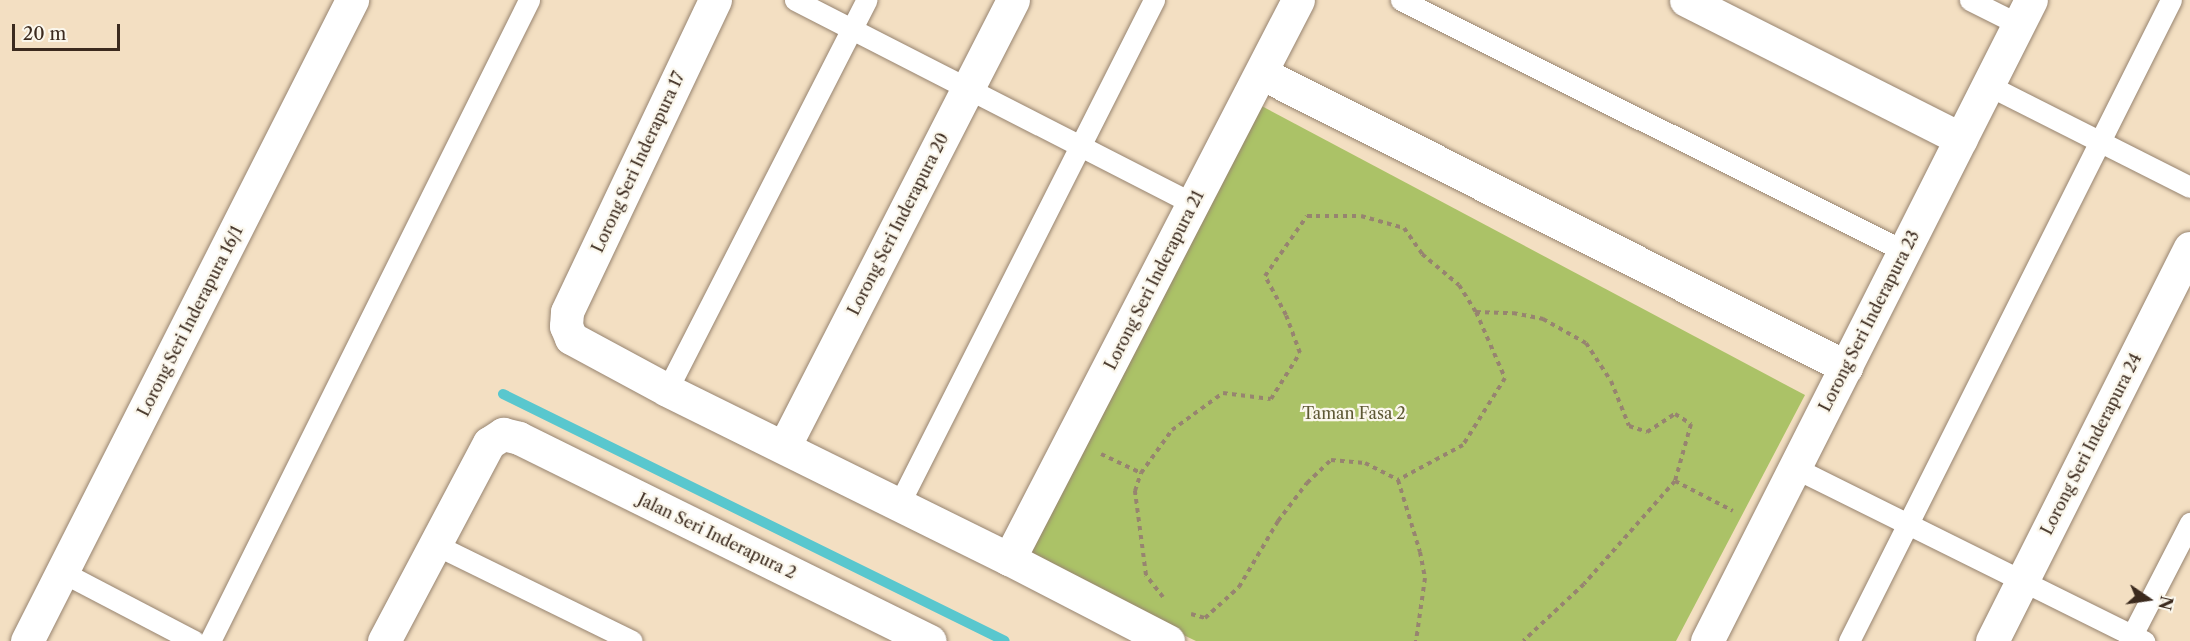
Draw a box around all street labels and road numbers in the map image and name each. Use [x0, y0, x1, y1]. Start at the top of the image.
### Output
street label: Lorong Seri Inderapura 17 [588, 69, 688, 255]
street label: Lorong Seri Inderapura 20 [844, 130, 952, 318]
street label: Lorong Seri Inderapura 21 [1100, 187, 1208, 373]
street label: Lorong Seri Inderapura 16/1 [133, 223, 247, 419]
street label: Lorong Seri Inderapura 23 [1815, 227, 1923, 415]
street label: Lorong Seri Inderapura 24 [2037, 350, 2145, 538]
street label: Jalan Seri Inderapura 2 [635, 489, 799, 583]

